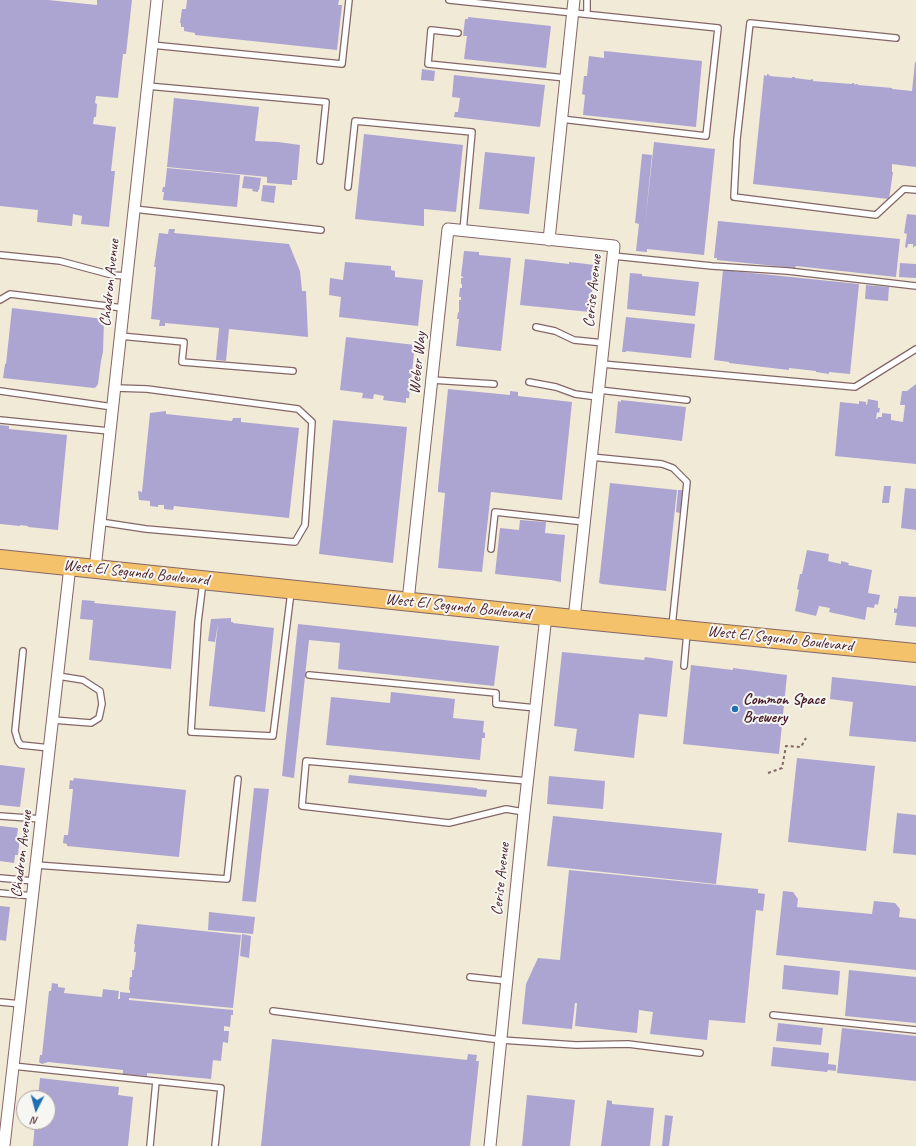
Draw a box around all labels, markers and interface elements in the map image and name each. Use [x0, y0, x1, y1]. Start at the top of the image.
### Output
street label: Chadron Avenue [96, 238, 124, 328]
street label: Cerise Avenue [580, 254, 606, 328]
street label: Weber Way [405, 331, 431, 395]
street label: West El Segundo Boulevard [62, 556, 210, 590]
street label: West El Segundo Boulevard [384, 590, 532, 624]
street label: West El Segundo Boulevard [706, 622, 854, 656]
place label: Common Space Brewery [743, 690, 825, 728]
marker: Common Space Brewery [730, 704, 740, 714]
street label: Chadron Avenue [7, 809, 37, 899]
street label: Cerise Avenue [488, 842, 514, 916]
north arrow [16, 1090, 56, 1130]
text: N [31, 1114, 39, 1128]

